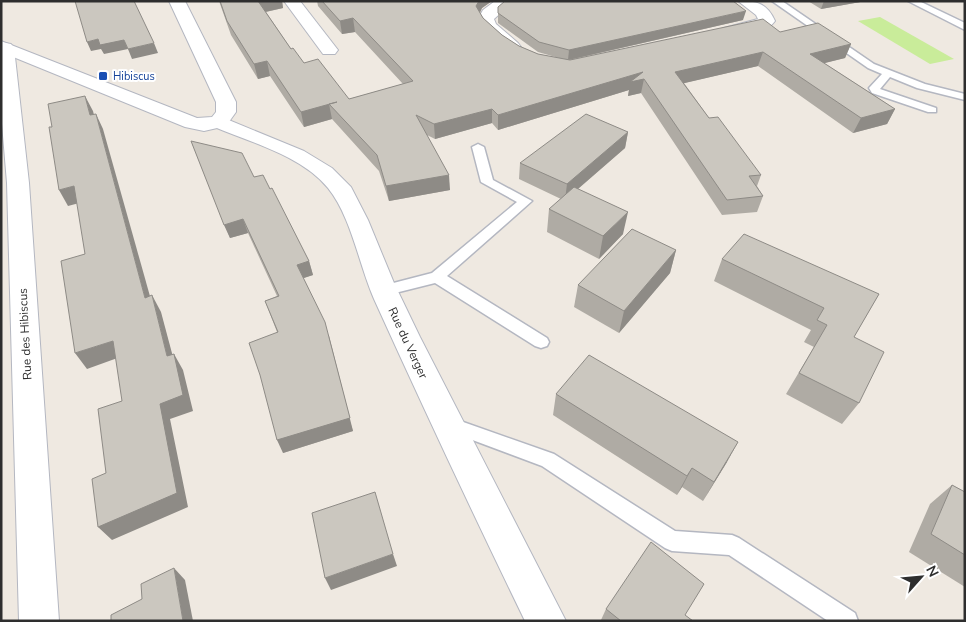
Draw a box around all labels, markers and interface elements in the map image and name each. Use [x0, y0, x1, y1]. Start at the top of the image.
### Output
place label: Hibiscus [113, 69, 155, 84]
marker: Hibiscus [97, 70, 109, 82]
street label: Rue des Hibiscus [15, 287, 35, 380]
street label: Rue du Verger [384, 305, 432, 382]
north arrow [896, 552, 946, 602]
text: N [921, 562, 943, 580]

